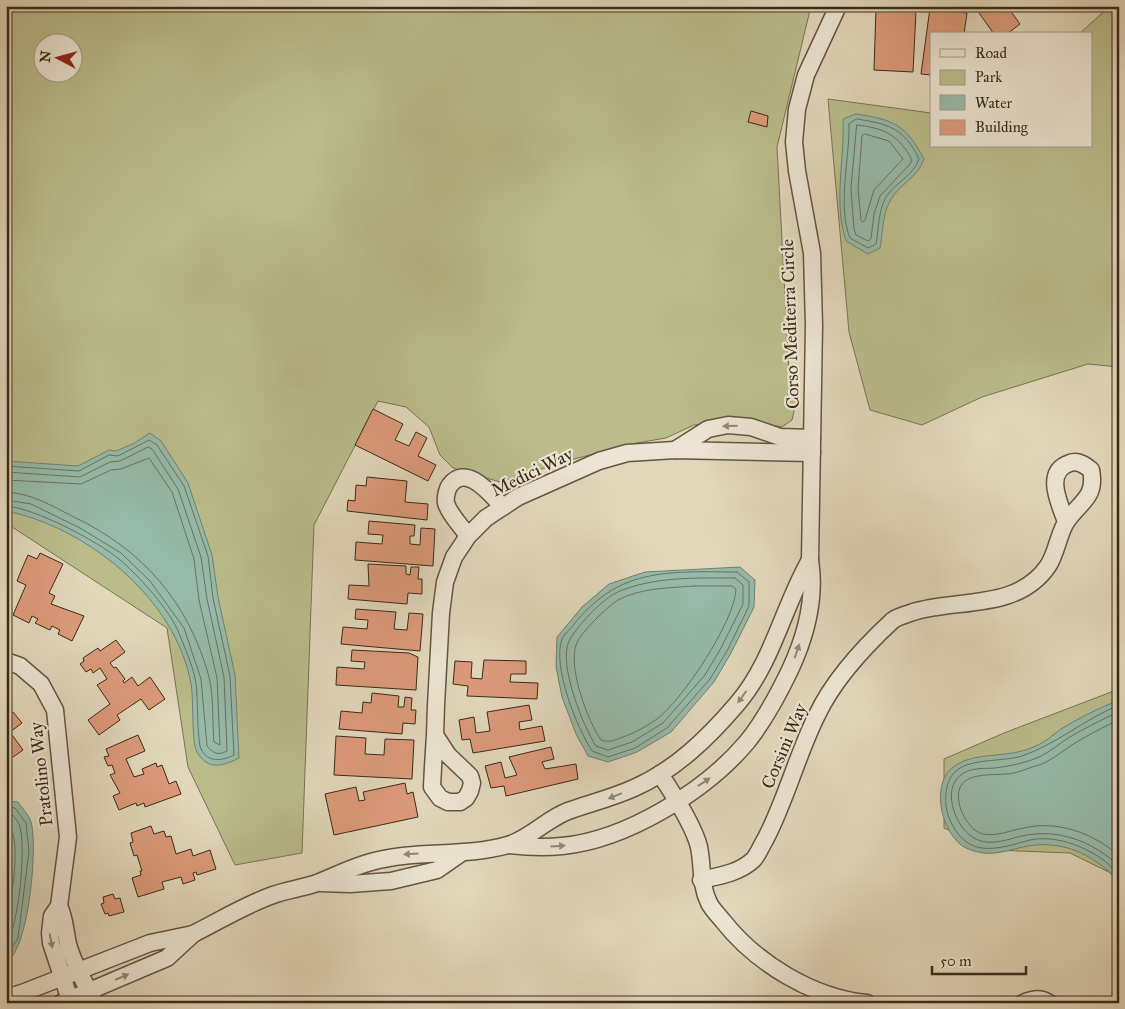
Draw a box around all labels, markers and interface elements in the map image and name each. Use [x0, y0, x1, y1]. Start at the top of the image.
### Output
north arrow [32, 32, 82, 82]
legend [930, 32, 1092, 148]
text: Road [975, 44, 1007, 62]
text: N [36, 50, 55, 63]
text: Park [975, 68, 1002, 86]
text: Water [975, 94, 1012, 112]
text: Building [975, 118, 1029, 136]
street label: Corso Mediterra Circle [776, 239, 804, 409]
one-way arrow [722, 422, 738, 430]
street label: Medici Way [488, 443, 577, 501]
one-way arrow [794, 644, 802, 659]
one-way arrow [737, 691, 747, 704]
street label: Corsini Way [756, 700, 812, 792]
street label: Pratolino Way [25, 720, 57, 827]
one-way arrow [698, 777, 711, 787]
one-way arrow [608, 792, 622, 800]
one-way arrow [550, 842, 566, 850]
one-way arrow [403, 851, 419, 859]
one-way arrow [48, 934, 56, 950]
scale bar [932, 944, 1026, 976]
text: 50 m [940, 952, 972, 970]
one-way arrow [115, 973, 129, 981]

